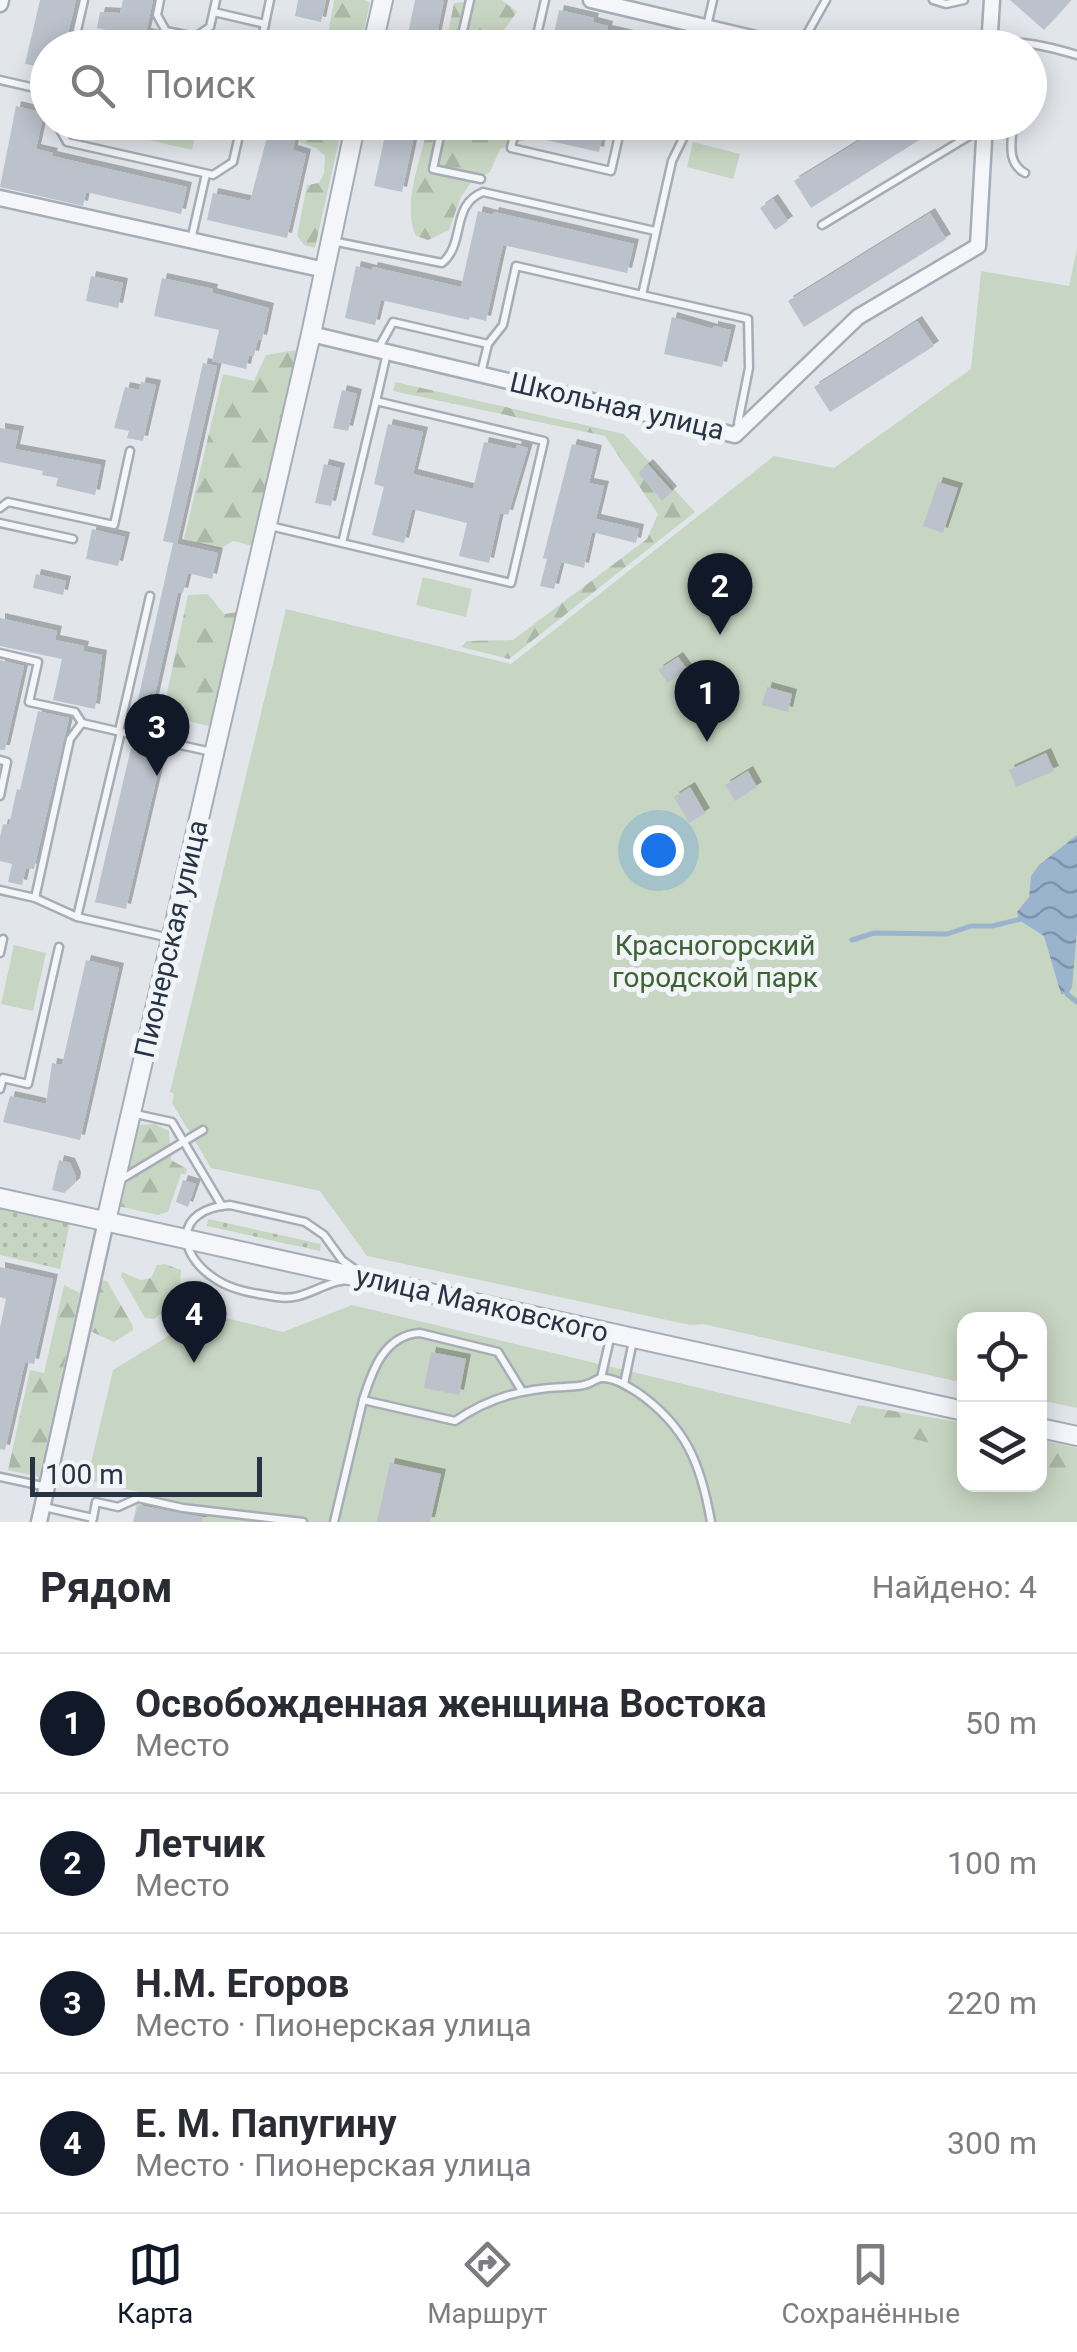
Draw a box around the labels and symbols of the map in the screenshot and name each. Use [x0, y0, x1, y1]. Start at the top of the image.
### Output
street label: Школьная улица [507, 365, 727, 447]
pin: 2 [688, 552, 752, 635]
pin: 1 [674, 660, 740, 742]
pin: 3 [124, 694, 190, 776]
street label: Пионерская улица [128, 817, 214, 1061]
your location [633, 825, 684, 876]
park label: Красногорский городской парк [612, 929, 818, 994]
street label: улица Маяковского [352, 1259, 612, 1349]
pin: 4 [162, 1280, 226, 1363]
scale bar [30, 1452, 262, 1496]

